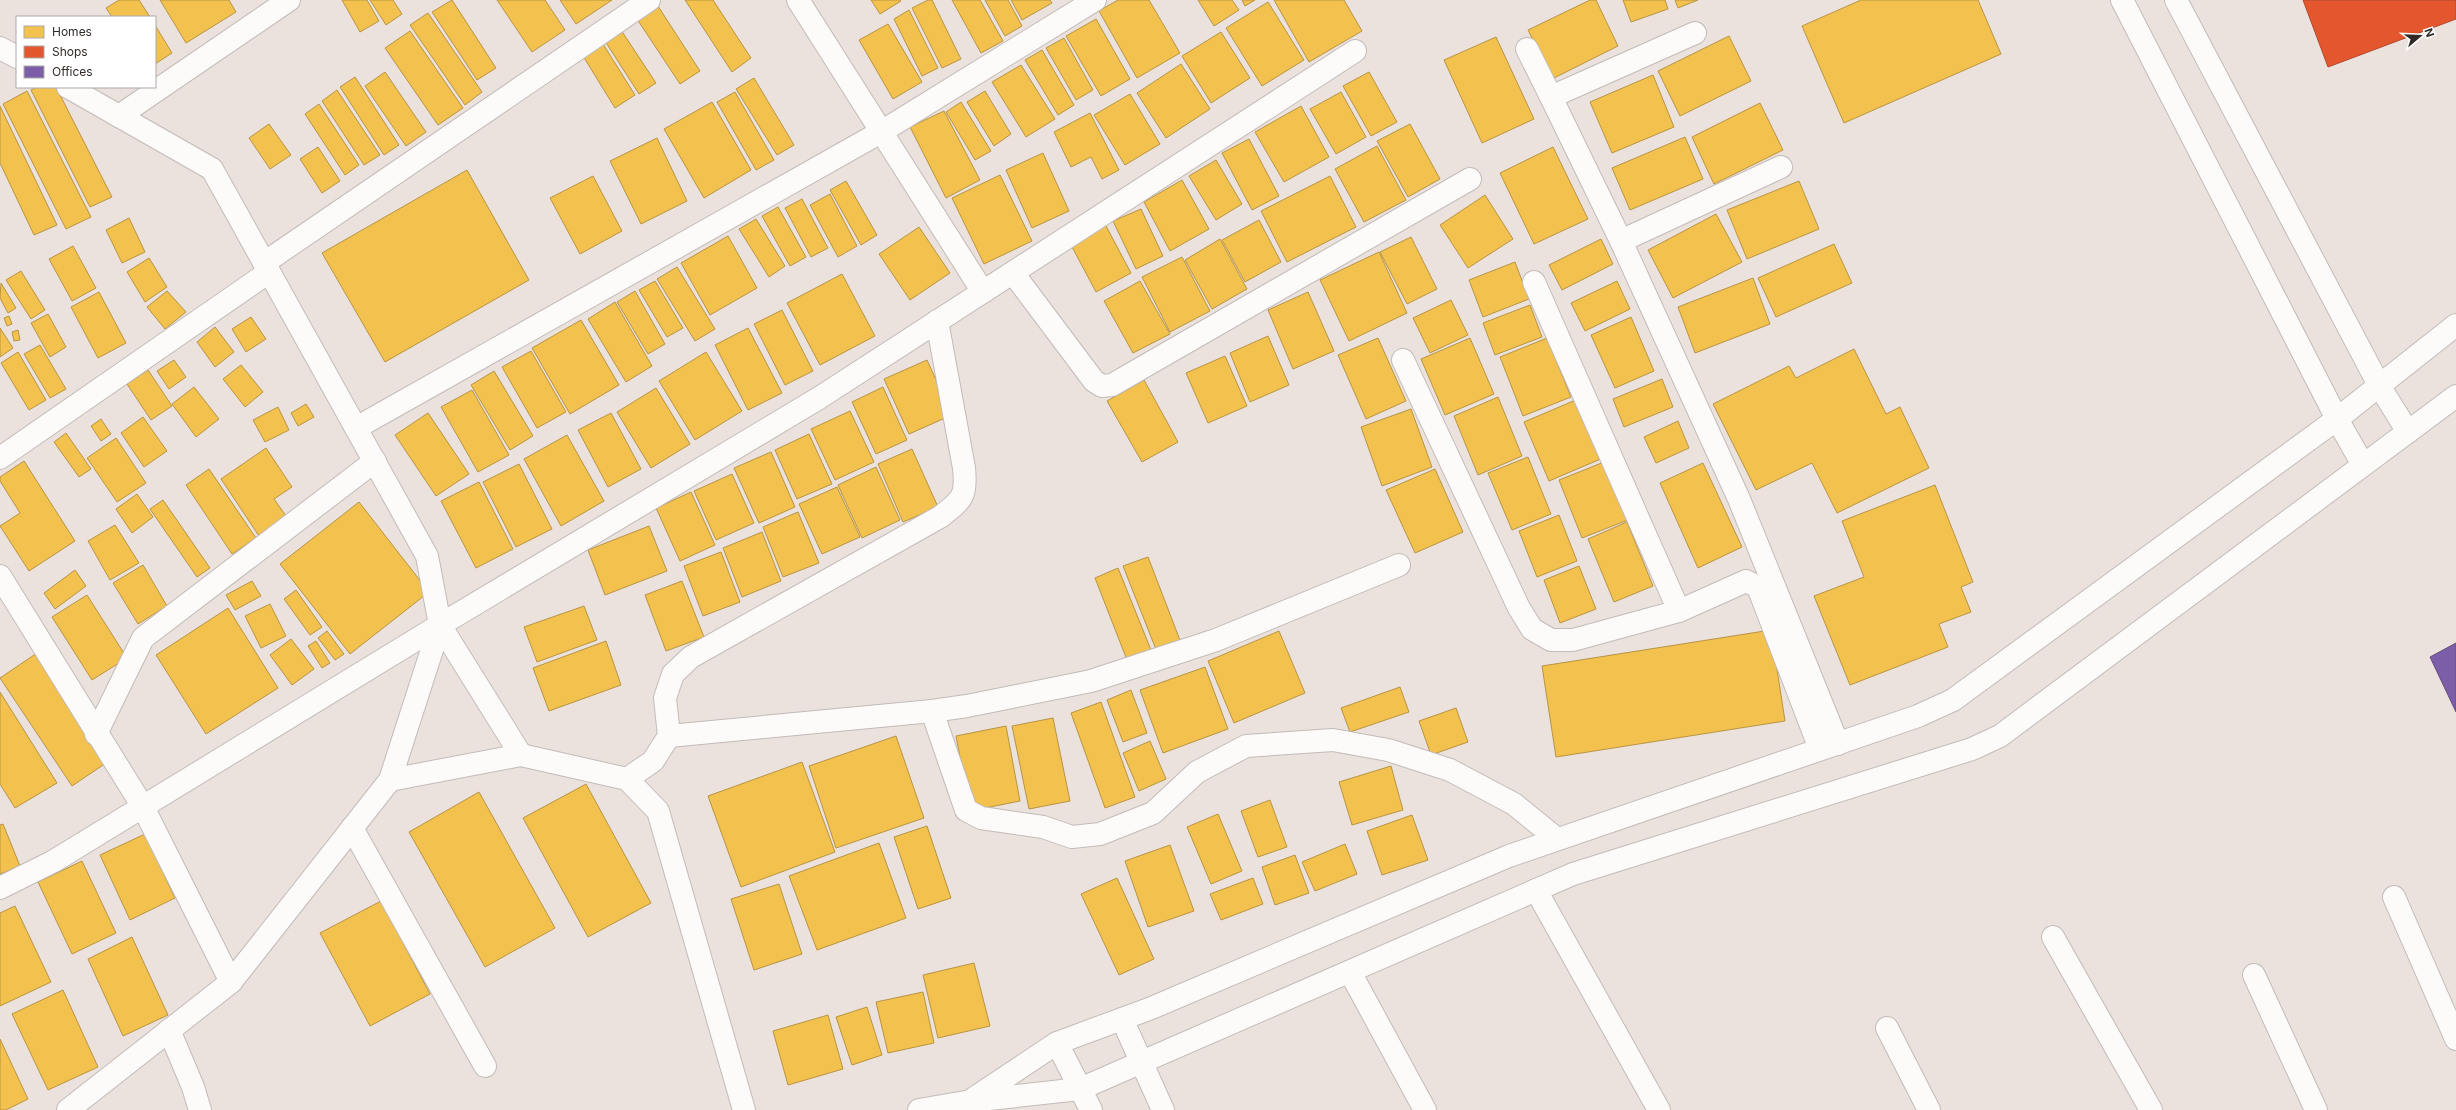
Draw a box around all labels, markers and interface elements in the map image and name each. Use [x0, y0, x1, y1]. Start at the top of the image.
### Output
legend [16, 16, 156, 88]
north arrow [2400, 16, 2440, 56]
text: Homes [52, 24, 92, 39]
text: N [2421, 26, 2437, 39]
text: Shops [52, 44, 88, 59]
text: Offices [52, 64, 93, 79]

